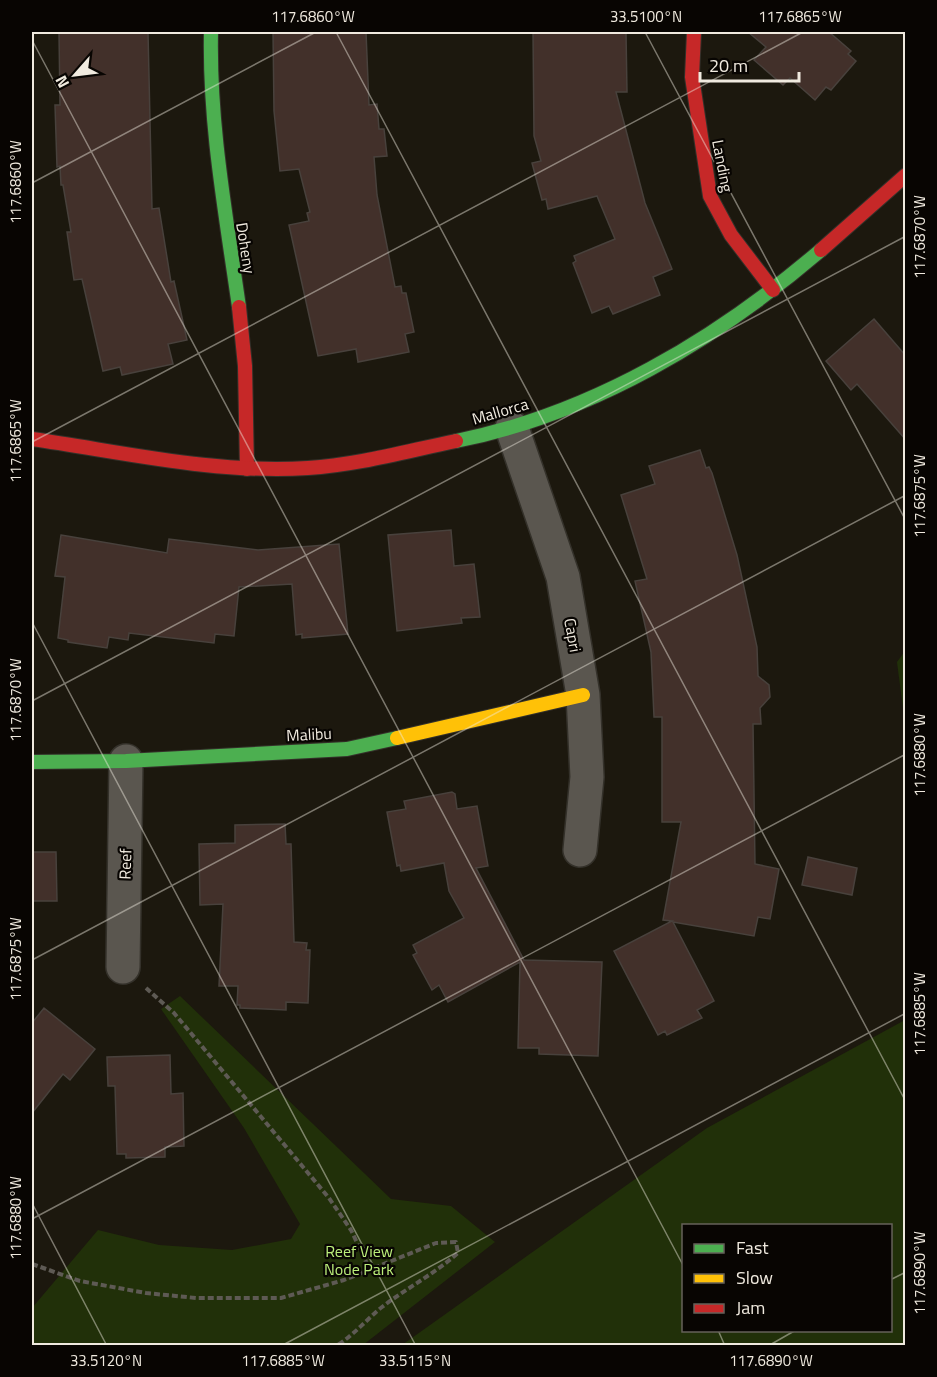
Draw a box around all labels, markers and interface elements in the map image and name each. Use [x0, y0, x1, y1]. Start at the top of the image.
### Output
text: 117.6860°W [271, 5, 355, 28]
text: 33.5100°N [610, 5, 682, 28]
text: 117.6865°W [758, 5, 842, 28]
north arrow [45, 45, 105, 105]
scale bar [700, 45, 799, 83]
text: 20 m [709, 52, 748, 79]
text: N [49, 72, 75, 93]
street label: Landing [706, 138, 740, 194]
text: 117.6860°W [4, 140, 27, 224]
text: 117.6870°W [908, 195, 931, 279]
street label: Doheny [230, 221, 262, 276]
street label: Mallorca [469, 392, 531, 430]
text: 117.6865°W [4, 399, 27, 483]
text: 117.6875°W [908, 454, 931, 538]
street label: Capri [558, 616, 588, 654]
text: 117.6870°W [4, 658, 27, 742]
text: 117.6880°W [908, 713, 931, 797]
street label: Malibu [286, 721, 332, 747]
street label: Reef [112, 847, 138, 880]
text: 117.6875°W [4, 917, 27, 1001]
text: 117.6885°W [908, 972, 931, 1056]
text: 117.6880°W [4, 1176, 27, 1260]
legend [682, 1224, 892, 1332]
text: 117.6890°W [908, 1231, 931, 1315]
text: Fast [736, 1234, 769, 1261]
park label: Reef View Node Park [324, 1239, 394, 1281]
text: Slow [736, 1264, 773, 1291]
text: Jam [736, 1294, 765, 1321]
text: 33.5120°N [70, 1349, 142, 1372]
text: 117.6885°W [241, 1349, 325, 1372]
text: 33.5115°N [379, 1349, 451, 1372]
text: 117.6890°W [729, 1349, 813, 1372]

